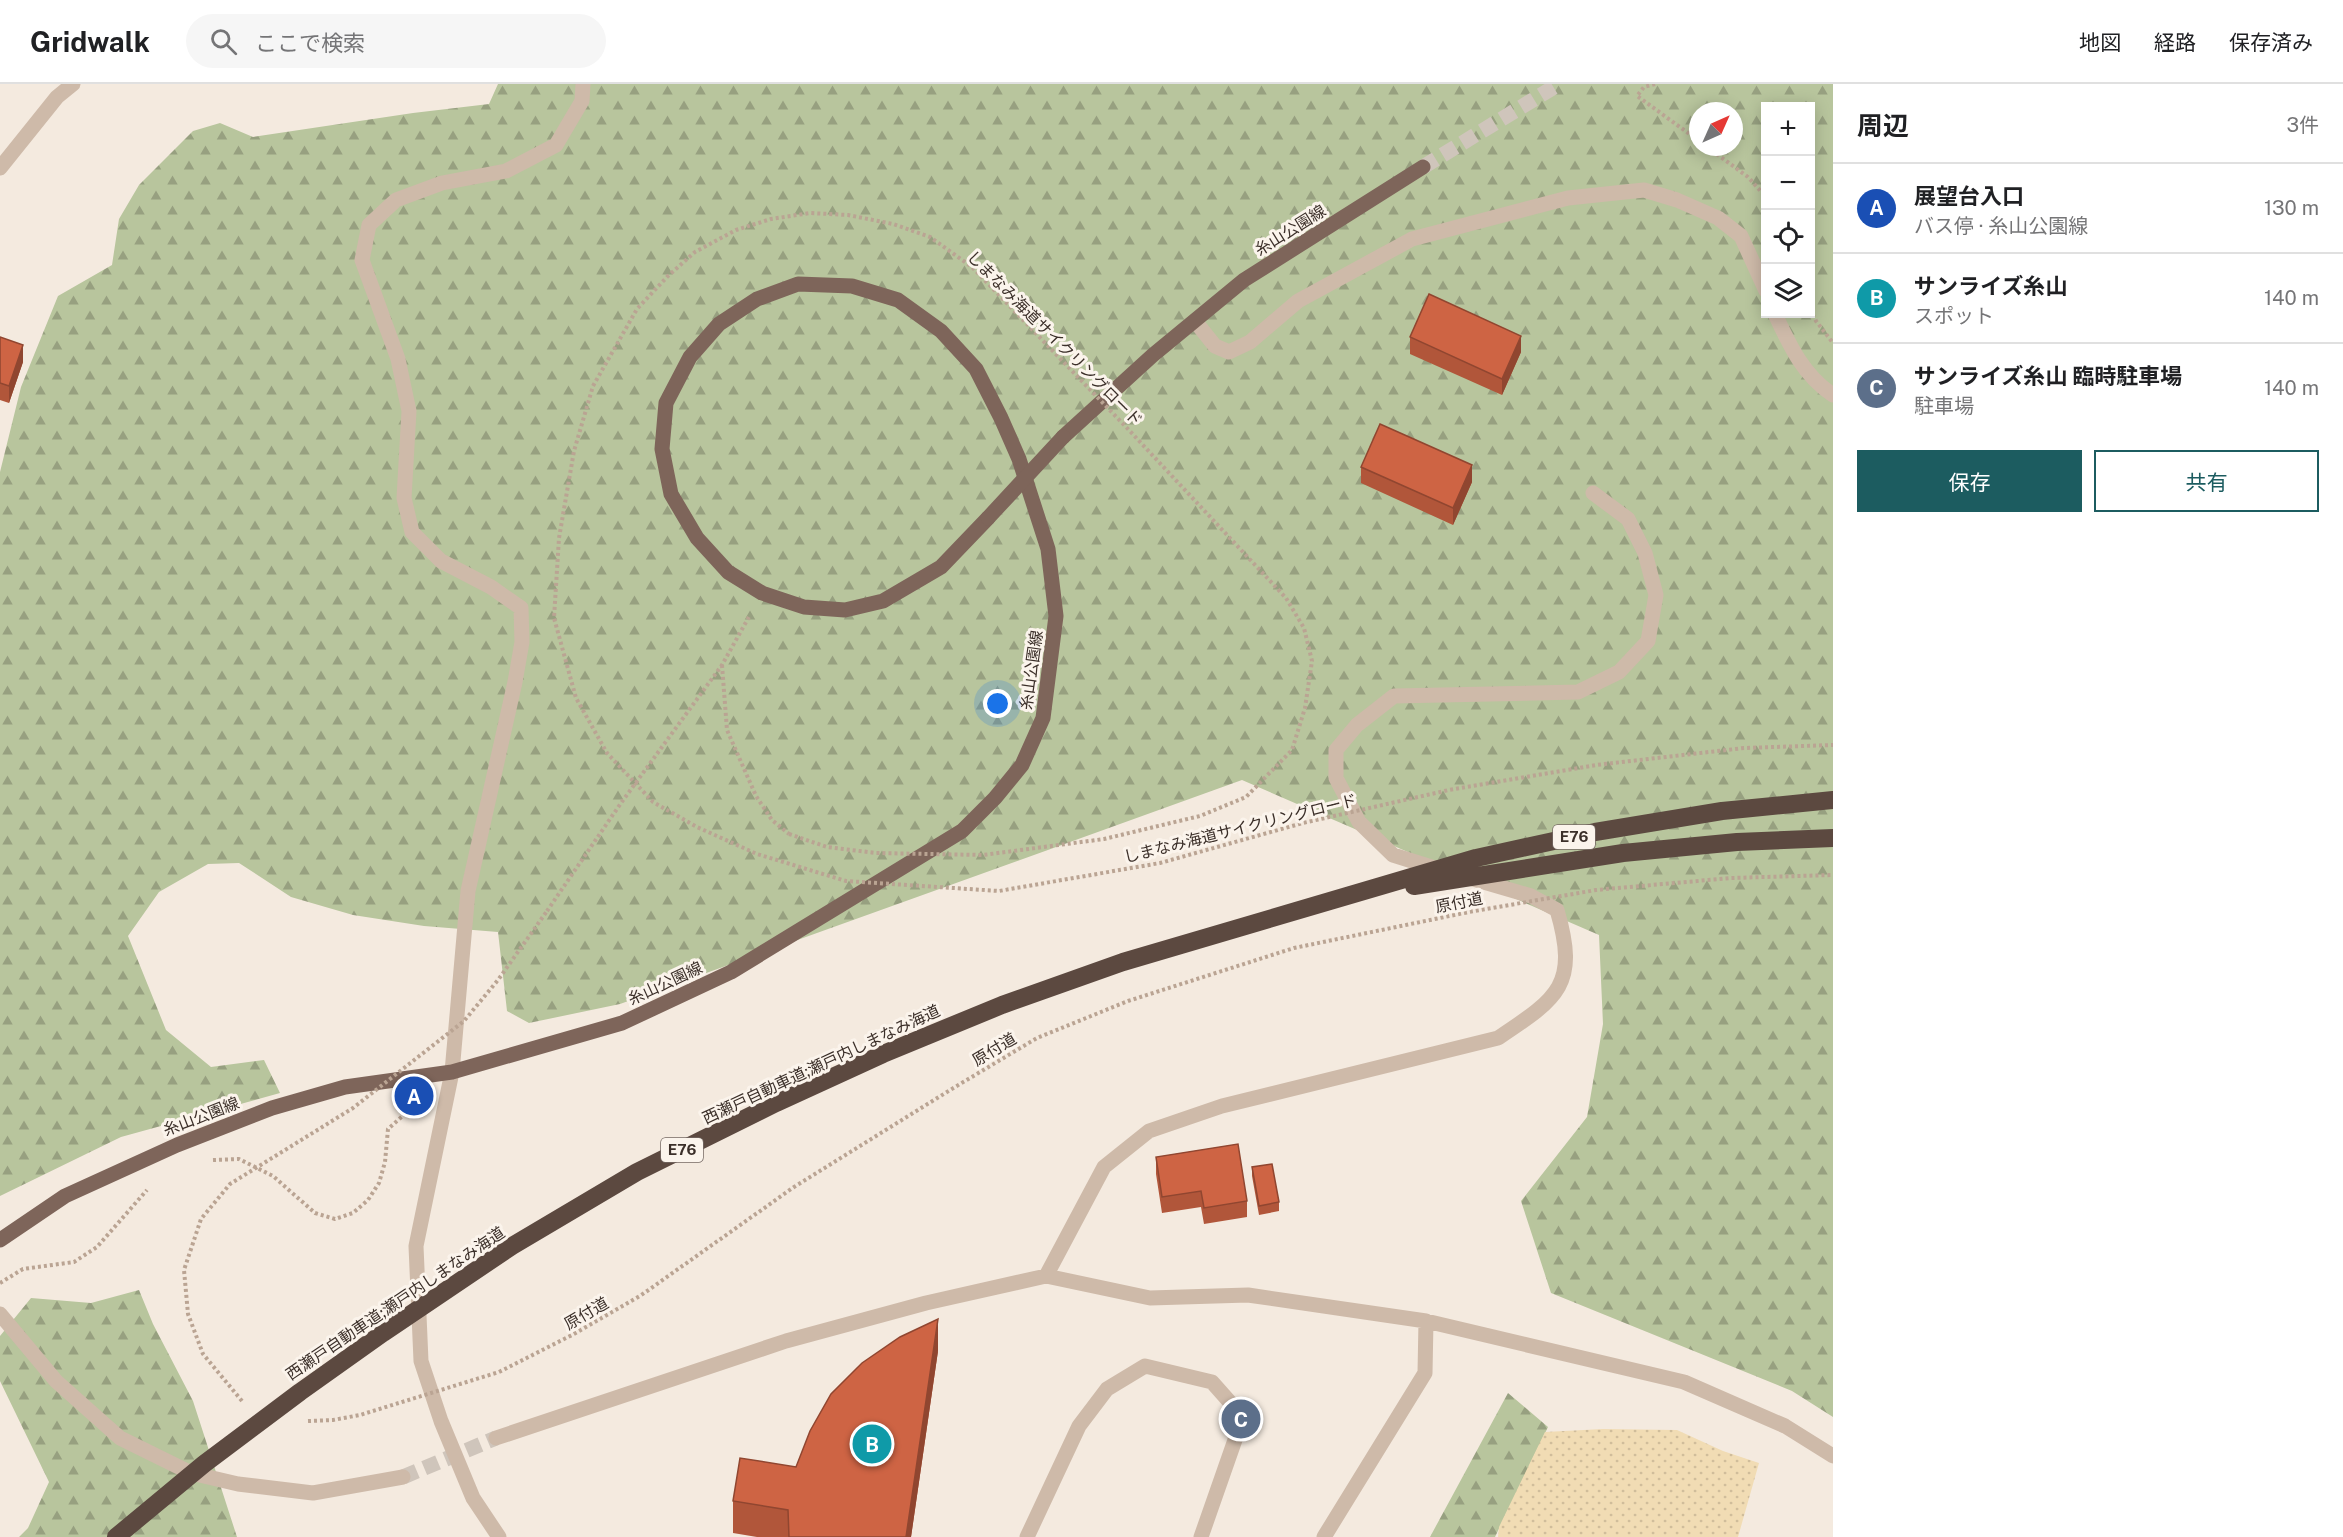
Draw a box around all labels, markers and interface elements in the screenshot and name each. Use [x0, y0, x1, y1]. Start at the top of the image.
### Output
search box [186, 14, 606, 68]
text: Gridwalk [30, 25, 150, 58]
icon: search [207, 25, 240, 58]
text: ここで検索 [255, 30, 365, 56]
text: 地図 [2079, 30, 2121, 55]
text: 経路 [2154, 30, 2196, 55]
text: 保存済み [2229, 30, 2313, 55]
north arrow [1689, 102, 1743, 156]
map controls [1761, 102, 1815, 318]
button: + [1761, 102, 1815, 156]
text: 周辺 [1857, 110, 1909, 141]
text: 3件 [2286, 113, 2319, 137]
button: − [1761, 156, 1815, 210]
text: 展望台入口 [1914, 183, 2024, 209]
text: A [1869, 196, 1884, 220]
text: 130 m [2264, 196, 2319, 220]
street label: 糸山公園線 [1251, 201, 1329, 260]
button: locate [1761, 210, 1815, 264]
text: バス停 · 糸山公園線 [1914, 214, 2088, 238]
street label: しまなみ海道サイクリングロード [963, 247, 1146, 430]
button: layers [1761, 264, 1815, 318]
text: サンライズ糸山 [1914, 273, 2067, 299]
text: B [1870, 286, 1883, 310]
text: 140 m [2264, 286, 2319, 310]
text: スポット [1914, 304, 1994, 328]
text: サンライズ糸山 臨時駐車場 [1914, 363, 2182, 389]
text: C [1869, 376, 1884, 400]
text: 140 m [2264, 376, 2319, 400]
text: 駐車場 [1914, 394, 1974, 418]
button: 保存 [1857, 450, 2082, 512]
button: 共有 [2094, 450, 2319, 512]
street label: 糸山公園線 [1017, 629, 1046, 711]
your location [983, 689, 1012, 718]
street label: しまなみ海道サイクリングロード [1122, 790, 1359, 867]
road number: E76 [1553, 825, 1595, 849]
street label: 原付道 [1434, 889, 1484, 916]
street label: 糸山公園線 [625, 958, 705, 1009]
street label: 西瀬戸自動車道;瀬戸内しまなみ海道 [699, 1001, 943, 1128]
street label: 原付道 [969, 1029, 1020, 1070]
pin: A [394, 1074, 434, 1118]
street label: 糸山公園線 [160, 1093, 242, 1140]
road number: E76 [661, 1138, 703, 1162]
street label: 西瀬戸自動車道;瀬戸内しまなみ海道 [282, 1223, 508, 1384]
street label: 原付道 [561, 1293, 612, 1334]
pin: C [1222, 1396, 1260, 1442]
pin: B [852, 1422, 892, 1466]

